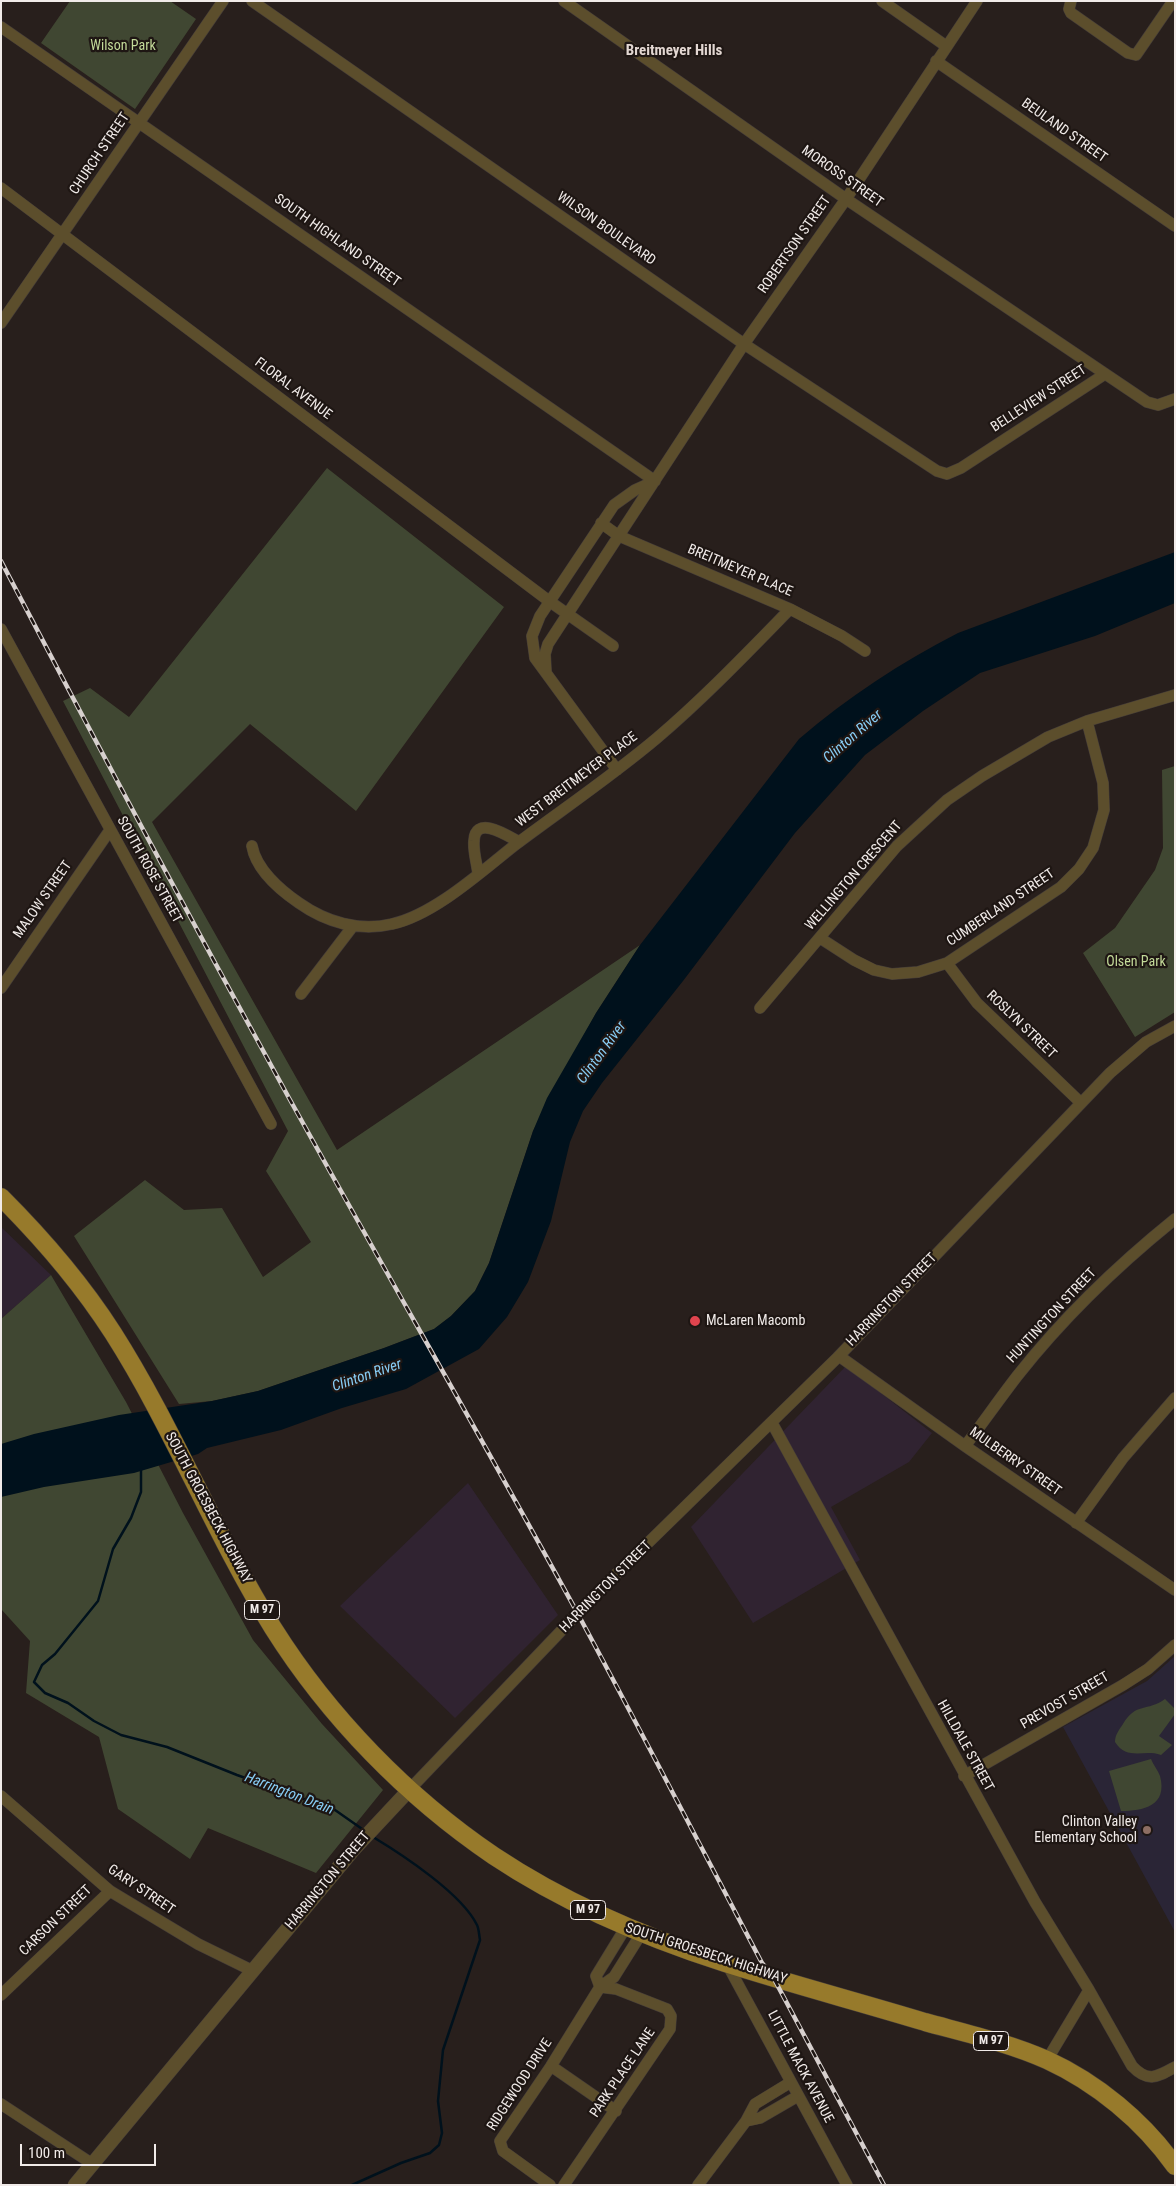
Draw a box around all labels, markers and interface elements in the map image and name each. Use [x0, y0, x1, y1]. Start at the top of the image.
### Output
park label: Wilson Park [90, 38, 156, 54]
district label: Breitmeyer Hills [626, 42, 722, 60]
street label: BEULAND STREET [1018, 95, 1110, 167]
street label: CHURCH STREET [66, 110, 134, 198]
street label: MOROSS STREET [798, 143, 886, 211]
street label: WILSON BOULEVARD [553, 189, 659, 269]
street label: SOUTH HIGHLAND STREET [271, 191, 403, 291]
street label: ROBERTSON STREET [755, 193, 835, 297]
street label: FLORAL AVENUE [251, 354, 335, 424]
street label: BELLEVIEW STREET [988, 362, 1090, 436]
street label: BREITMEYER PLACE [685, 541, 795, 601]
water label: Clinton River [820, 706, 886, 768]
street label: WEST BREITMEYER PLACE [513, 729, 641, 831]
street label: SOUTH ROSE STREET [113, 814, 185, 926]
street label: WELLINGTON CRESCENT [802, 818, 906, 934]
street label: MALOW STREET [10, 858, 76, 942]
street label: CUMBERLAND STREET [944, 866, 1058, 950]
park label: Olsen Park [1106, 954, 1166, 970]
street label: ROSLYN STREET [983, 987, 1059, 1063]
water label: Clinton River [573, 1018, 631, 1088]
street label: HARRINGTON STREET [843, 1250, 941, 1350]
street label: HUNTINGTON STREET [1004, 1265, 1100, 1367]
place label: McLaren Macomb [706, 1313, 805, 1329]
marker: McLaren Macomb [688, 1314, 702, 1328]
water label: Clinton River [330, 1356, 404, 1396]
street label: MULBERRY STREET [966, 1424, 1064, 1500]
street label: SOUTH GROESBECK HIGHWAY [161, 1430, 255, 1586]
street label: HARRINGTON STREET [557, 1538, 655, 1636]
road number: M 97 [244, 1600, 280, 1620]
street label: PREVOST STREET [1018, 1669, 1112, 1733]
street label: HILLDALE STREET [933, 1698, 997, 1794]
water label: Harrington Drain [242, 1769, 336, 1819]
place label: Clinton Valley Elementary School [1034, 1814, 1137, 1846]
marker: Clinton Valley Elementary School [1141, 1824, 1153, 1836]
street label: HARRINGTON STREET [282, 1829, 374, 1933]
street label: GARY STREET [104, 1861, 178, 1919]
street label: CARSON STREET [16, 1882, 96, 1960]
road number: M 97 [570, 1900, 606, 1920]
street label: SOUTH GROESBECK HIGHWAY [623, 1920, 789, 1988]
street label: LITTLE MACK AVENUE [763, 2008, 837, 2126]
street label: PARK PLACE LANE [587, 2025, 659, 2121]
road number: M 97 [974, 2032, 1008, 2050]
street label: RIDGEWOOD DRIVE [484, 2036, 556, 2134]
scale bar [22, 2134, 159, 2166]
text: 100 m [28, 2144, 65, 2162]

